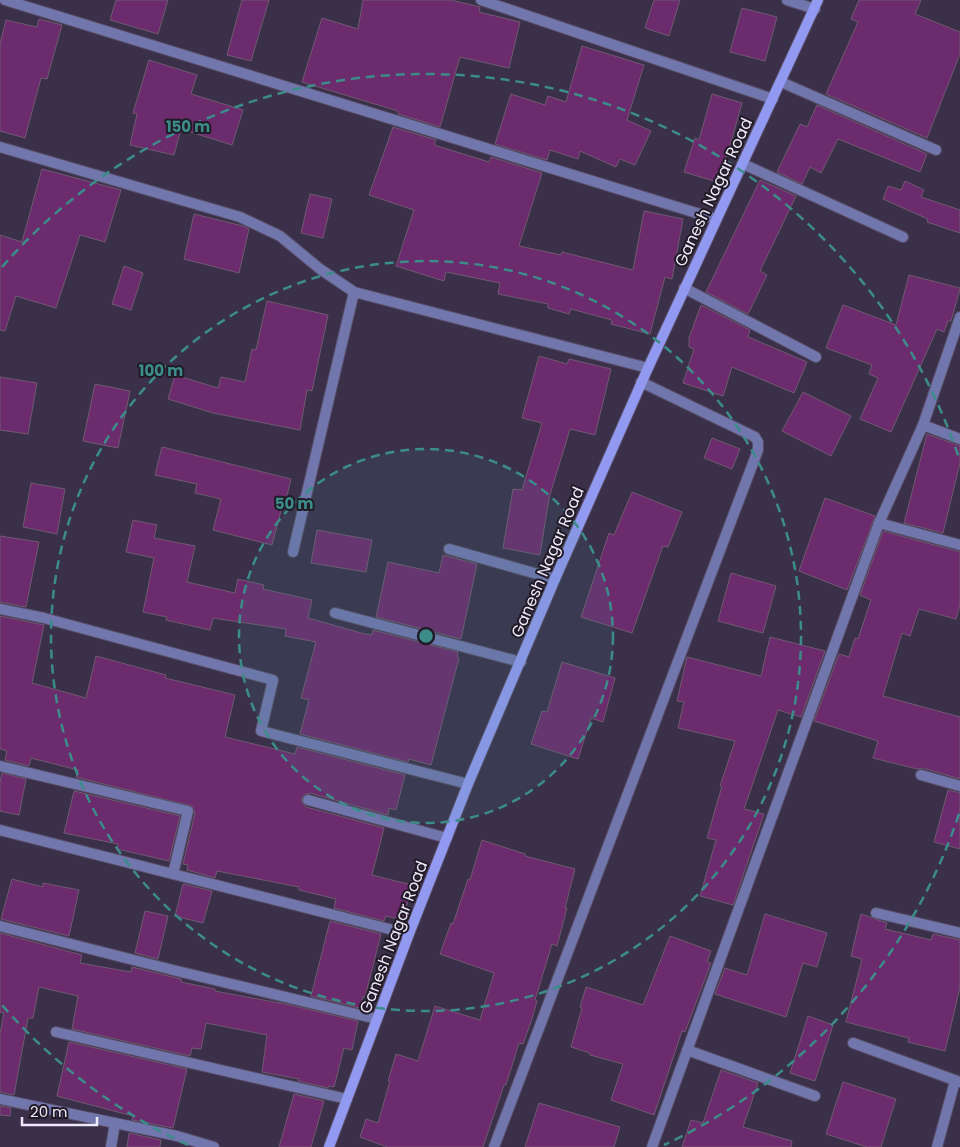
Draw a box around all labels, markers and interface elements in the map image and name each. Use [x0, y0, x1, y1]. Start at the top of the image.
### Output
street label: Ganesh Nagar Road [669, 114, 758, 270]
text: 150 m [166, 116, 210, 137]
text: 100 m [139, 360, 183, 381]
street label: Ganesh Nagar Road [505, 483, 590, 641]
text: 50 m [275, 493, 313, 514]
centre of rings [417, 627, 435, 645]
street label: Ganesh Nagar Road [354, 858, 433, 1017]
scale bar [22, 1094, 98, 1126]
text: 20 m [30, 1101, 68, 1122]

